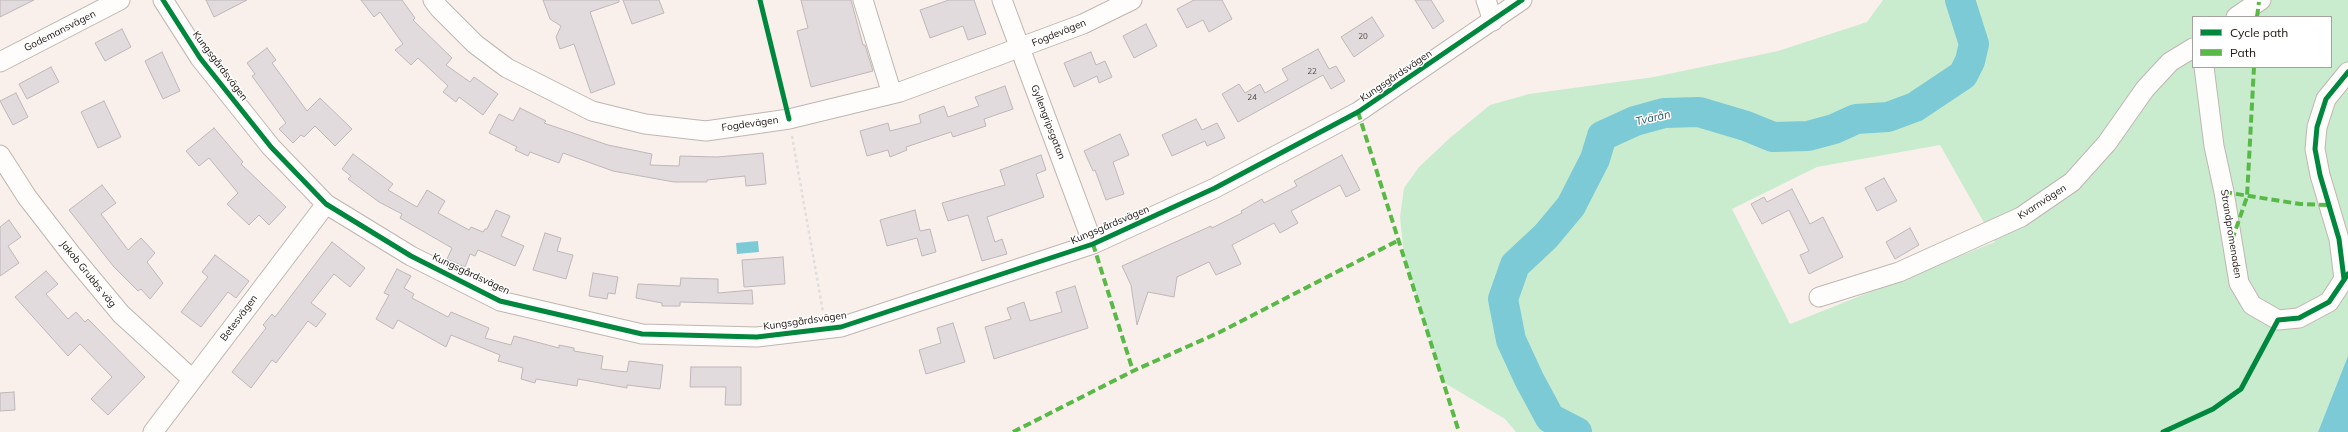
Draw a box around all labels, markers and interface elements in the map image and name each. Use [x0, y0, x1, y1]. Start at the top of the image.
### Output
street label: Godemansvägen [22, 8, 98, 54]
legend [2192, 16, 2332, 68]
street label: Fogdevägen [1030, 17, 1088, 49]
text: Cycle path [2230, 25, 2288, 40]
street label: Kungsgårdsvägen [190, 29, 250, 103]
house number: 20 [1358, 32, 1368, 42]
text: Path [2230, 45, 2256, 60]
street label: Kungsgårdsvägen [1358, 48, 1434, 104]
house number: 22 [1307, 67, 1317, 77]
street label: Gyllengripsgatan [1028, 83, 1068, 161]
house number: 24 [1247, 93, 1257, 103]
water label: Tvärån [1634, 108, 1672, 128]
street label: Fogdevägen [721, 114, 779, 134]
street label: Kvarnvägen [2016, 182, 2068, 222]
street label: Strandpromenaden [2218, 189, 2244, 279]
street label: Kungsgårdsvägen [1069, 203, 1151, 247]
street label: Jakob Grubbs väg [57, 238, 119, 310]
street label: Kungsgårdsvägen [430, 251, 512, 297]
street label: Betesvägen [218, 293, 260, 343]
street label: Kungsgårdsvägen [763, 309, 847, 333]

